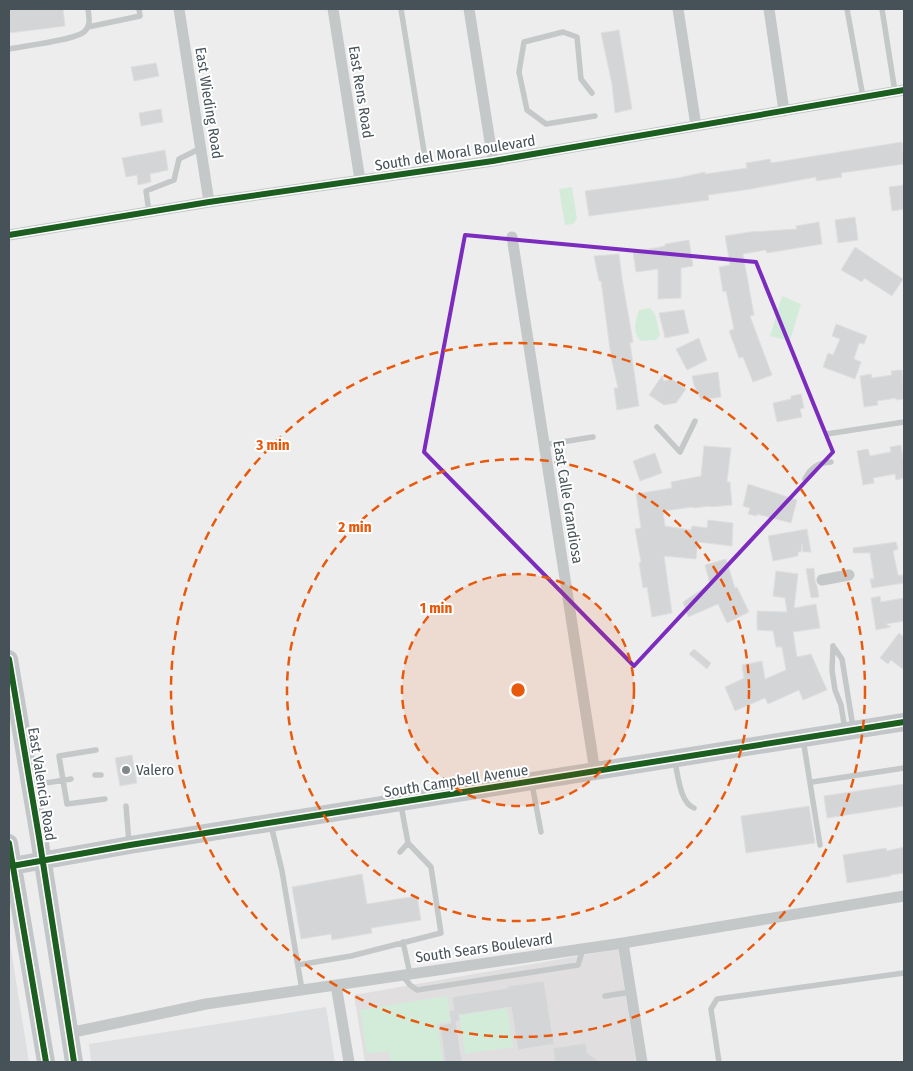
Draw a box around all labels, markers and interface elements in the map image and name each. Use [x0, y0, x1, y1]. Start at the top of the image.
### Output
street label: East Rens Road [345, 45, 377, 139]
street label: East Wieding Road [191, 46, 227, 160]
street label: South del Moral Boulevard [373, 131, 537, 175]
text: 3 min [255, 436, 290, 454]
street label: East Calle Grandiosa [549, 439, 587, 565]
text: 2 min [337, 518, 372, 536]
text: 1 min [420, 599, 452, 617]
centre of rings [509, 681, 527, 699]
street label: East Valencia Road [24, 726, 60, 842]
place label: Valero [136, 761, 174, 779]
street label: South Campbell Avenue [383, 761, 529, 801]
marker: Valero [120, 764, 132, 776]
street label: South Sears Boulevard [414, 929, 554, 967]

